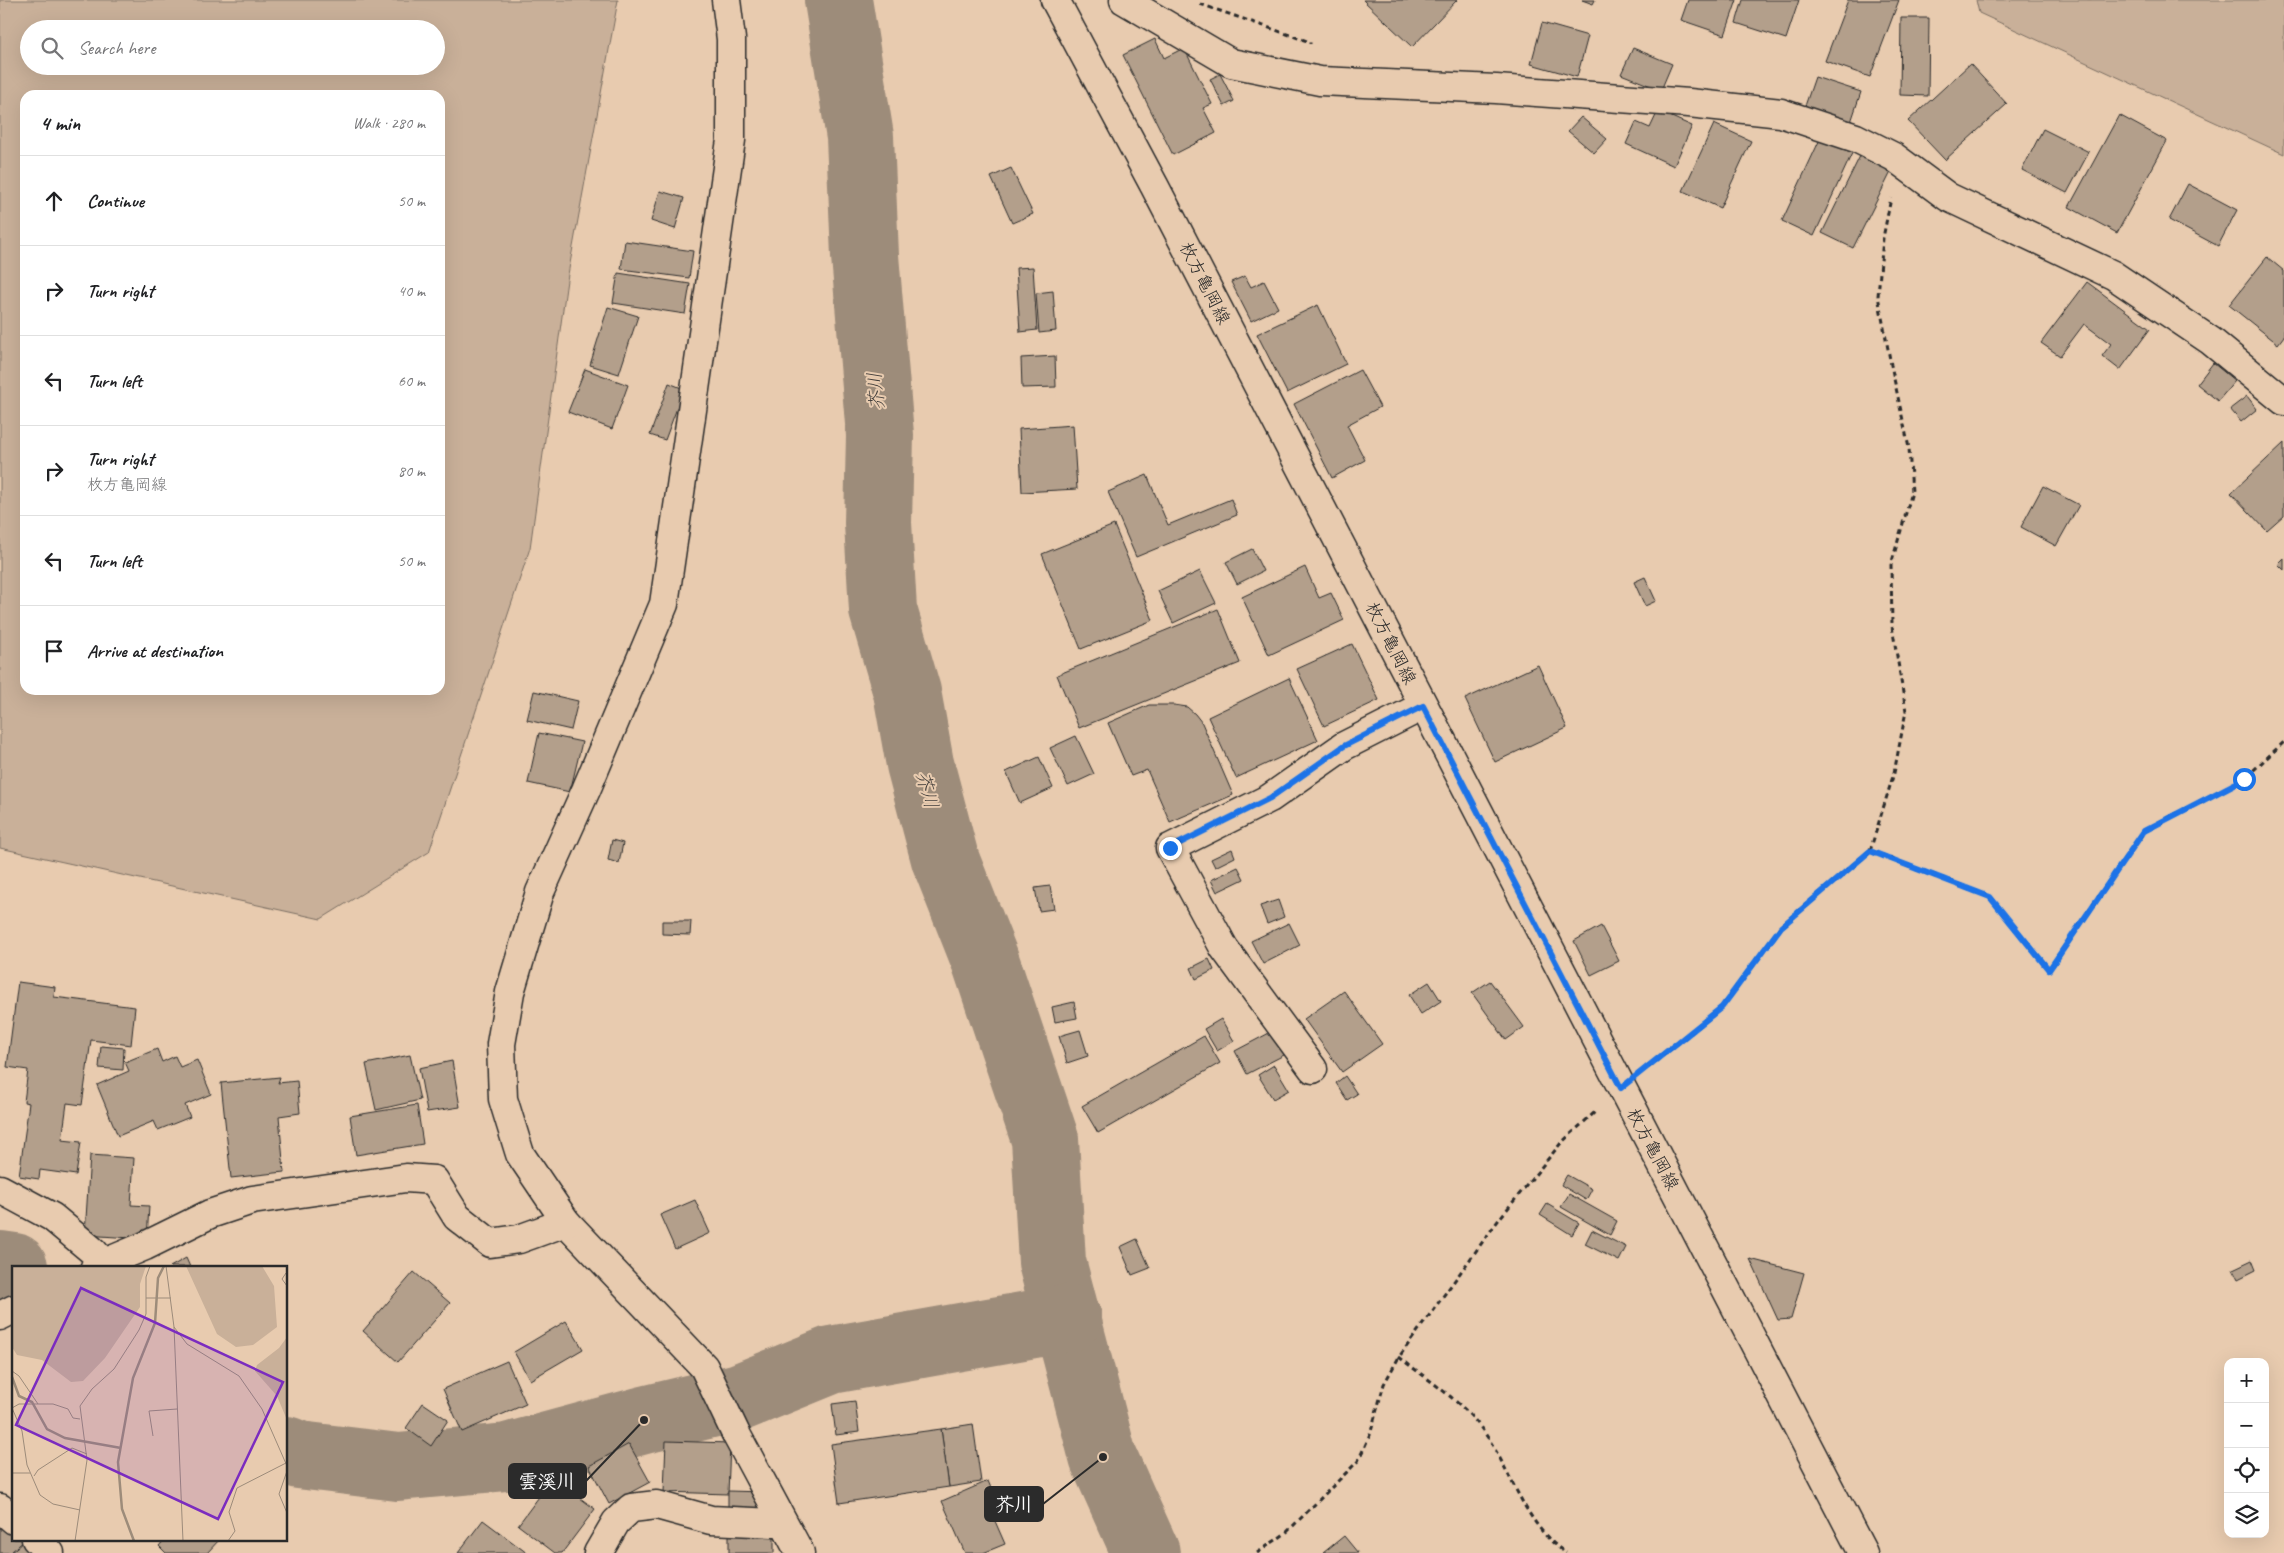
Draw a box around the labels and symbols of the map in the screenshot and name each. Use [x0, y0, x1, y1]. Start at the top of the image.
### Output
street label: 枚方亀岡線 [1175, 238, 1235, 328]
water label: 芥川 [862, 371, 890, 411]
street label: 枚方亀岡線 [1361, 598, 1421, 688]
route start [2233, 768, 2256, 791]
water label: 芥川 [910, 769, 944, 811]
route end [1159, 837, 1182, 860]
street label: 枚方亀岡線 [1622, 1104, 1684, 1194]
inset map [12, 1266, 288, 1540]
callout: 雲溪川 [509, 1464, 586, 1498]
text: 雲溪川 [518, 1470, 576, 1494]
callout: 芥川 [985, 1487, 1043, 1521]
text: 芥川 [995, 1493, 1033, 1517]

